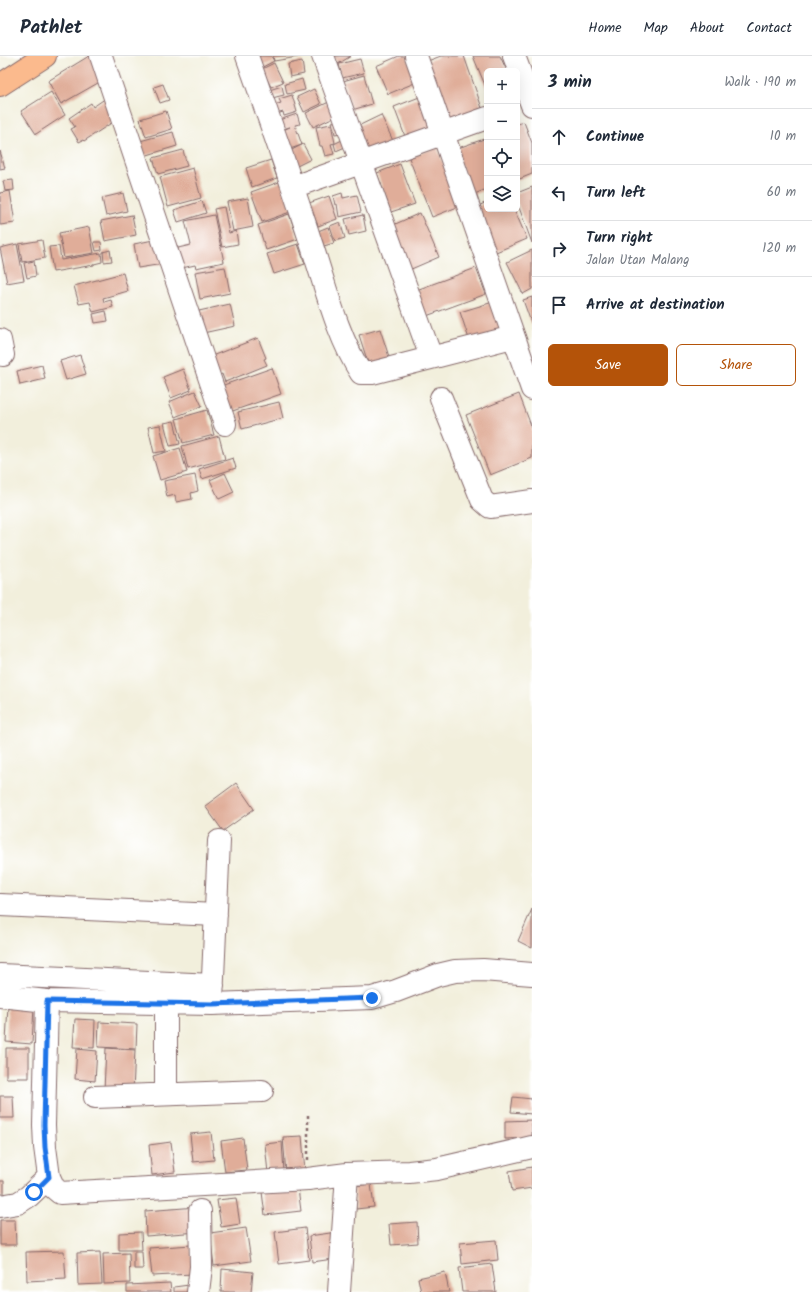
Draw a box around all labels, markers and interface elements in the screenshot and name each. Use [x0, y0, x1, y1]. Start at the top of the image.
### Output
text: Pathlet [20, 13, 82, 43]
text: Home [588, 17, 622, 39]
text: Map [644, 17, 668, 39]
text: About [690, 17, 724, 39]
text: Contact [746, 17, 792, 39]
map controls [484, 68, 520, 212]
button: + [484, 68, 520, 104]
text: 3 min [548, 69, 592, 96]
text: Walk · 190 m [724, 72, 796, 93]
button: − [484, 104, 520, 140]
text: Continue [586, 125, 644, 149]
icon: ahead [548, 126, 570, 148]
text: 10 m [770, 126, 796, 147]
button: locate [484, 140, 520, 176]
button: layers [484, 176, 520, 212]
text: Turn left [586, 181, 646, 205]
icon: left [548, 182, 570, 204]
text: 60 m [767, 182, 796, 203]
text: Turn right [586, 226, 653, 250]
icon: right [548, 238, 570, 260]
text: 120 m [762, 238, 796, 259]
text: Jalan Utan Malang [586, 250, 689, 271]
text: Arrive at destination [586, 293, 725, 317]
icon: arrive [548, 294, 570, 316]
button: Save [548, 344, 668, 386]
button: Share [676, 344, 796, 386]
route end [363, 989, 381, 1007]
route start [25, 1183, 43, 1201]

